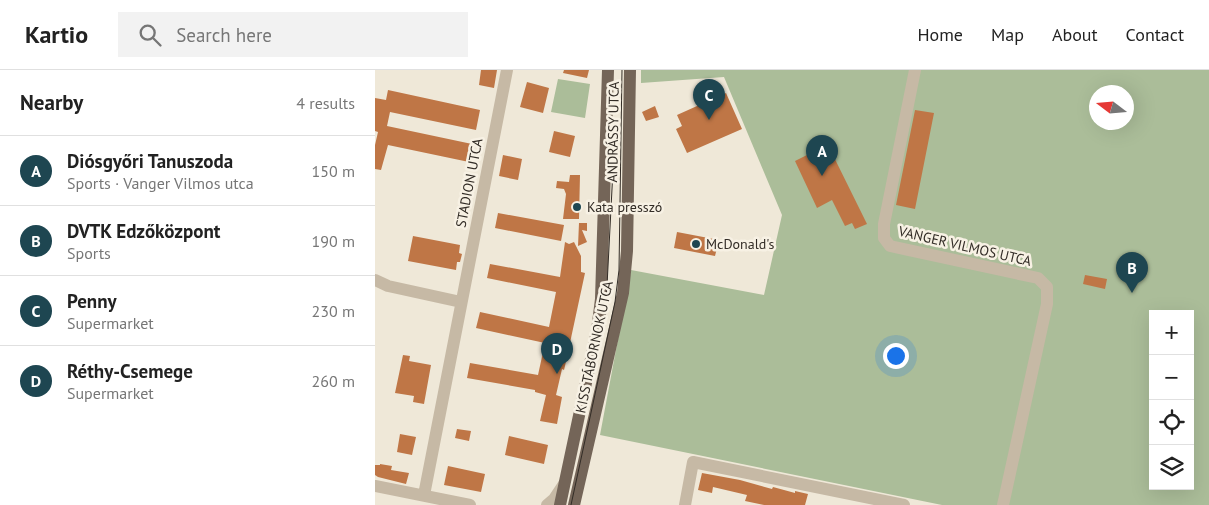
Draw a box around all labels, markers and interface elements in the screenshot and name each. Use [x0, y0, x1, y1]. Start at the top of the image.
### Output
search box [118, 12, 468, 57]
text: Kartio [25, 19, 88, 50]
icon: search [136, 21, 164, 49]
text: Search here [176, 23, 272, 47]
text: Home [917, 23, 963, 46]
text: Map [991, 23, 1024, 46]
text: About [1052, 23, 1098, 46]
text: Contact [1126, 23, 1184, 46]
pin: C [693, 79, 725, 120]
street label: ANDRÁSSY UTCA [603, 81, 623, 183]
north arrow [1089, 85, 1134, 130]
text: Nearby [20, 89, 83, 116]
text: 4 results [296, 93, 355, 113]
pin: A [806, 135, 838, 176]
street label: STADION UTCA [452, 136, 487, 229]
text: Diósgyőri Tanuszoda [67, 149, 233, 173]
text: A [31, 161, 41, 181]
text: 150 m [312, 161, 355, 181]
text: Sports · Vanger Vilmos utca [67, 173, 254, 193]
place label: Kata presszó [587, 198, 662, 216]
marker: Kata presszó [571, 201, 583, 213]
text: DVTK Edzőközpont [67, 219, 220, 243]
street label: VANGER VILMOS UTCA [896, 222, 1034, 270]
text: B [31, 231, 41, 251]
text: 190 m [312, 231, 355, 251]
place label: McDonald's [706, 235, 774, 253]
marker: McDonald's [690, 238, 702, 250]
text: Sports [67, 243, 111, 263]
pin: B [1116, 252, 1148, 293]
street label: KISS TÁBORNOK UTCA [571, 278, 617, 415]
text: Penny [67, 289, 117, 313]
text: C [32, 301, 40, 321]
text: 230 m [312, 301, 355, 321]
map controls [1149, 310, 1194, 490]
button: + [1149, 310, 1194, 355]
text: Supermarket [67, 313, 154, 333]
pin: D [541, 333, 573, 374]
your location [883, 343, 909, 369]
button: − [1149, 355, 1194, 400]
text: Réthy-Csemege [67, 359, 193, 383]
text: D [31, 371, 41, 391]
text: 260 m [312, 371, 355, 391]
text: Supermarket [67, 383, 154, 403]
button: locate [1149, 400, 1194, 445]
button: layers [1149, 445, 1194, 490]

